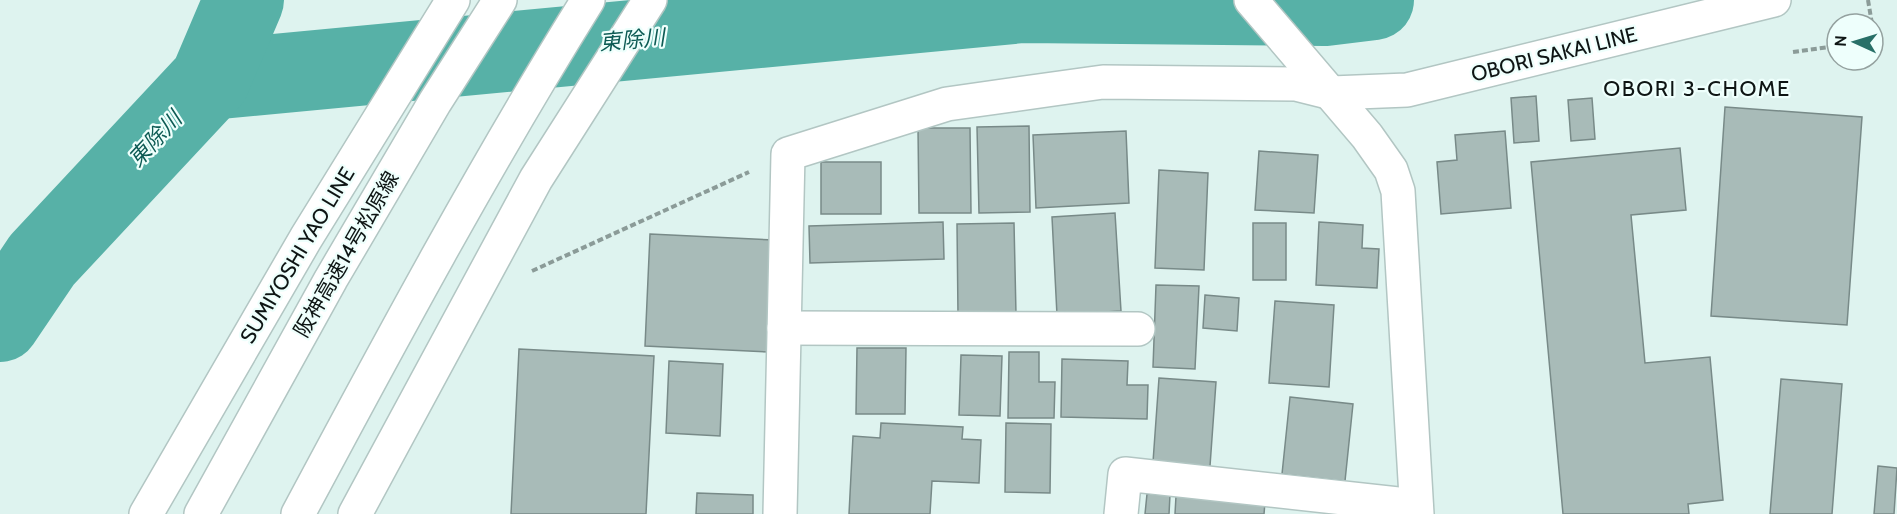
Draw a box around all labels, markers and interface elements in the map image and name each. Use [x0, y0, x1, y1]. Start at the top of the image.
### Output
north arrow [1825, 12, 1885, 72]
street label: OBORI SAKAI LINE [1468, 21, 1640, 87]
water label: 東除川 [598, 24, 668, 56]
text: N [1831, 35, 1850, 47]
district label: OBORI 3-CHOME [1603, 75, 1791, 102]
water label: 東除川 [123, 104, 189, 172]
street label: SUMIYOSHI YAO LINE [235, 163, 359, 347]
street label: 阪神高速14号松原線 [288, 167, 404, 341]

